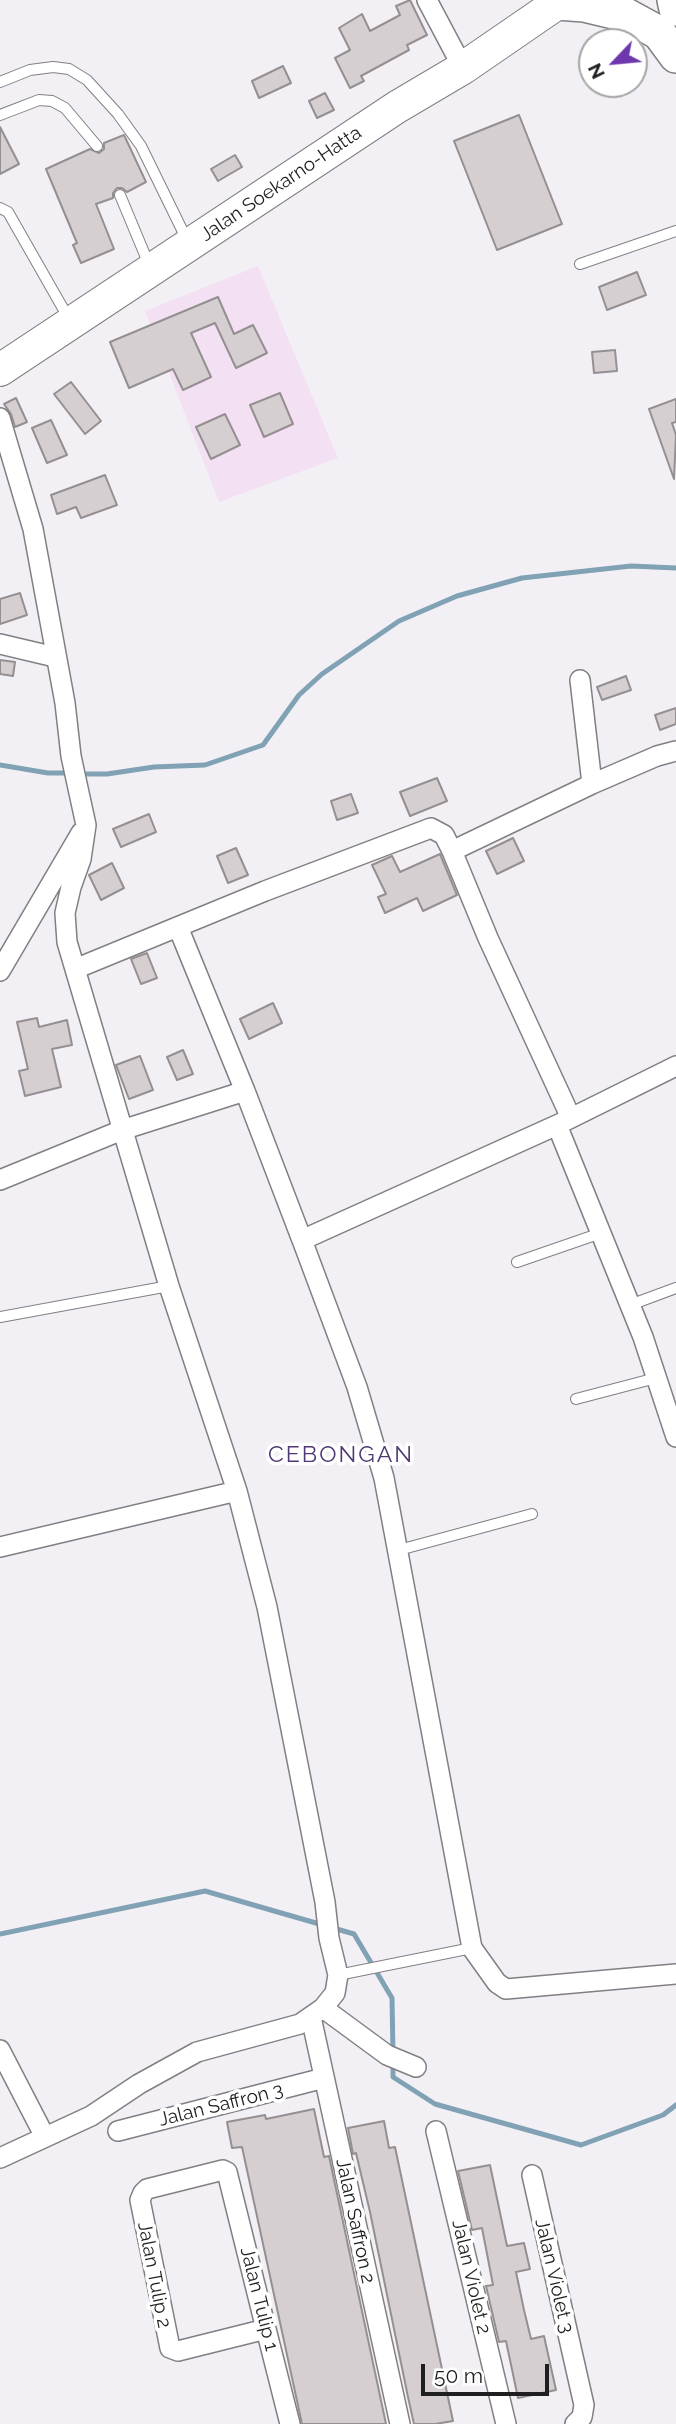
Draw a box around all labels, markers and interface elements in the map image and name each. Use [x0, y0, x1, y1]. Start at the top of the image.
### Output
north arrow [578, 28, 648, 98]
text: N [583, 60, 609, 83]
street label: Jalan Soekarno-Hatta [196, 122, 366, 246]
district label: CEBONGAN [269, 1441, 413, 1469]
street label: Jalan Saffron 3 [156, 2079, 286, 2131]
street label: Jalan Saffron 2 [331, 2156, 379, 2286]
street label: Jalan Violet 3 [530, 2217, 578, 2335]
street label: Jalan Violet 2 [447, 2218, 495, 2336]
street label: Jalan Tulip 2 [133, 2220, 175, 2330]
street label: Jalan Tulip 1 [235, 2245, 283, 2353]
scale bar [424, 2350, 552, 2394]
text: 50 m [434, 2363, 483, 2388]

